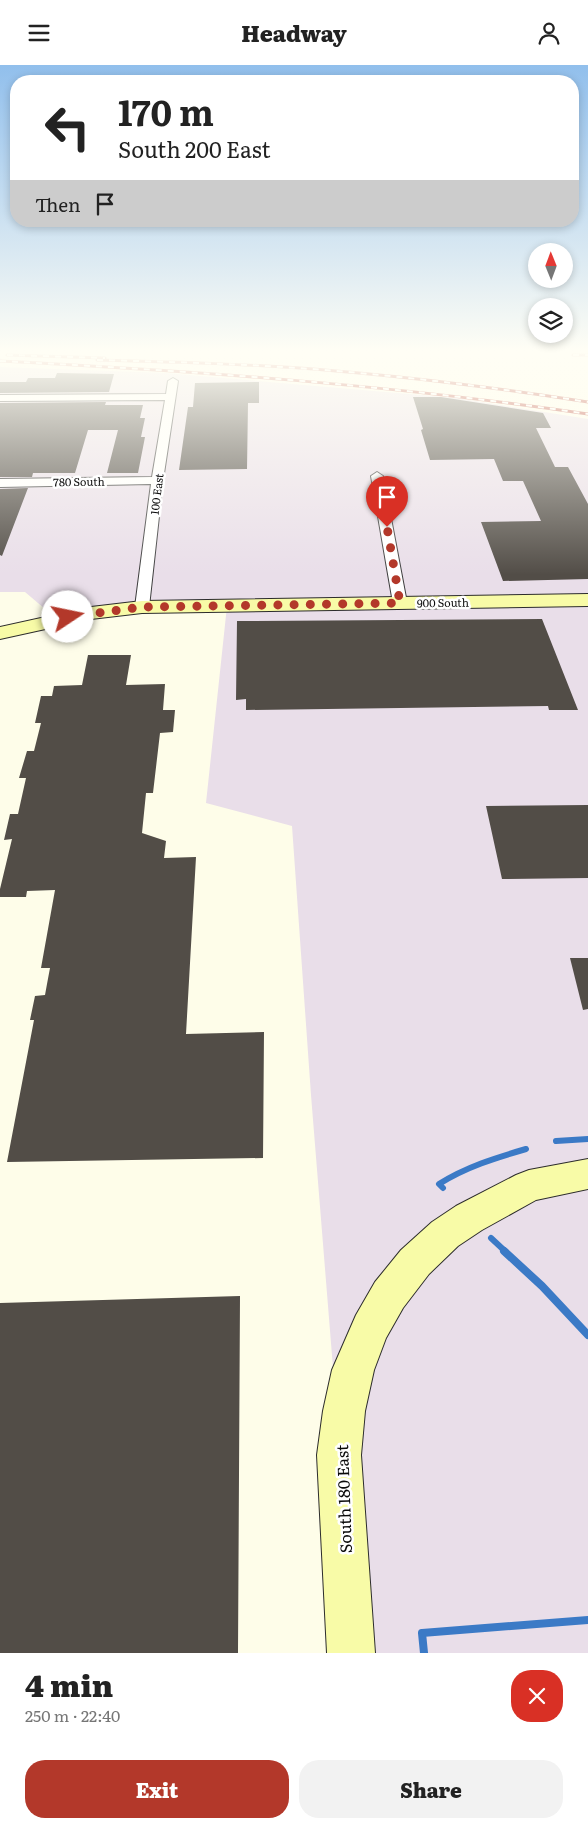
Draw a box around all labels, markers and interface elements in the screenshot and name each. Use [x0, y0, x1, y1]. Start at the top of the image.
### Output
text: Headway [241, 16, 347, 49]
icon: menu [25, 19, 53, 47]
icon: person [535, 19, 563, 47]
text: 170 m [118, 85, 214, 137]
icon: left [35, 95, 100, 160]
text: South 200 East [118, 132, 270, 165]
text: Then [35, 190, 81, 218]
icon: arrive [91, 190, 119, 218]
north arrow [528, 243, 572, 287]
map controls [528, 243, 573, 343]
button: layers [528, 298, 573, 343]
street label: 100 East [146, 472, 167, 516]
street label: 780 South [53, 473, 105, 489]
pin [366, 476, 408, 527]
icon: arrive [373, 483, 401, 511]
position arrow [41, 590, 93, 642]
street label: 900 South [417, 594, 469, 610]
street label: South 180 East [329, 1444, 357, 1554]
text: 4 min [25, 1662, 113, 1706]
button: close [511, 1670, 563, 1722]
text: 250 m · 22:40 [25, 1703, 120, 1727]
button: Exit [25, 1760, 289, 1818]
button: Share [299, 1760, 563, 1818]

